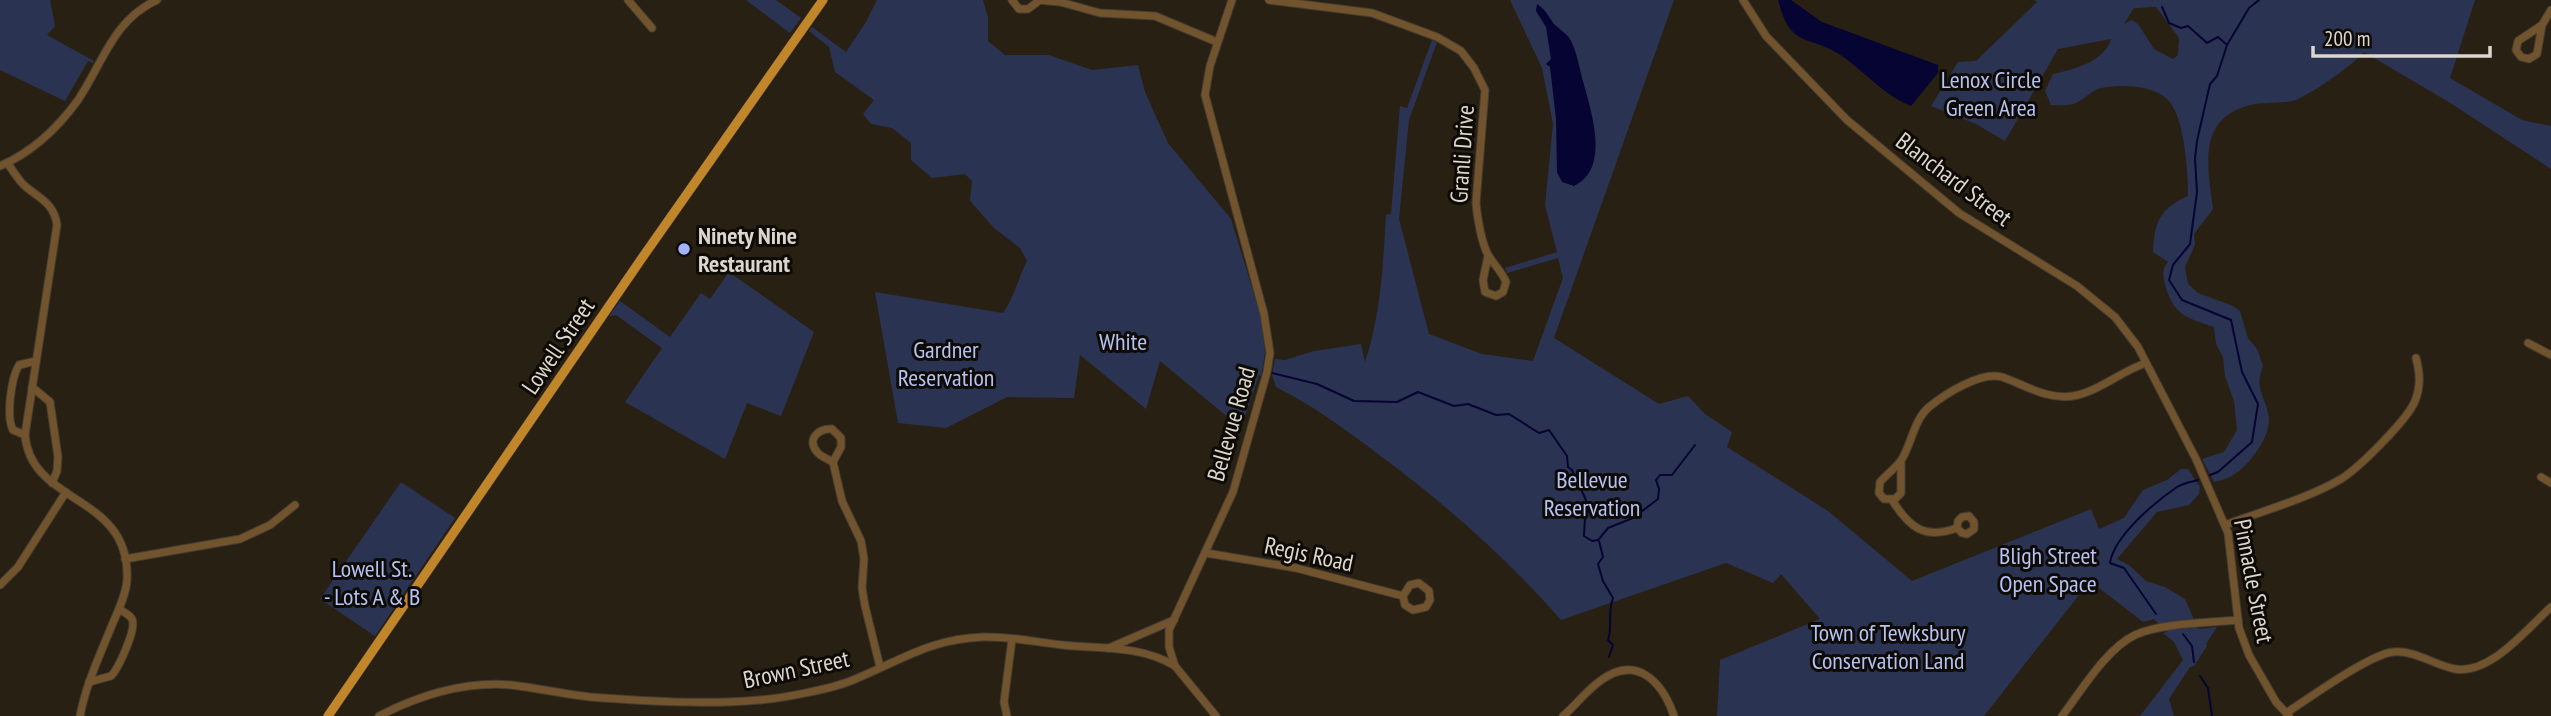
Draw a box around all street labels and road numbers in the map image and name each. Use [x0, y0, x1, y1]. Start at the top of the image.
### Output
street label: Granli Drive [1443, 104, 1481, 204]
street label: Blanchard Street [1890, 125, 2019, 233]
street label: Lowell Street [515, 292, 602, 400]
street label: Bellevue Road [1200, 363, 1262, 485]
street label: Pinnacle Street [2227, 516, 2281, 646]
street label: Regis Road [1262, 529, 1356, 579]
street label: Brown Street [740, 643, 852, 695]

